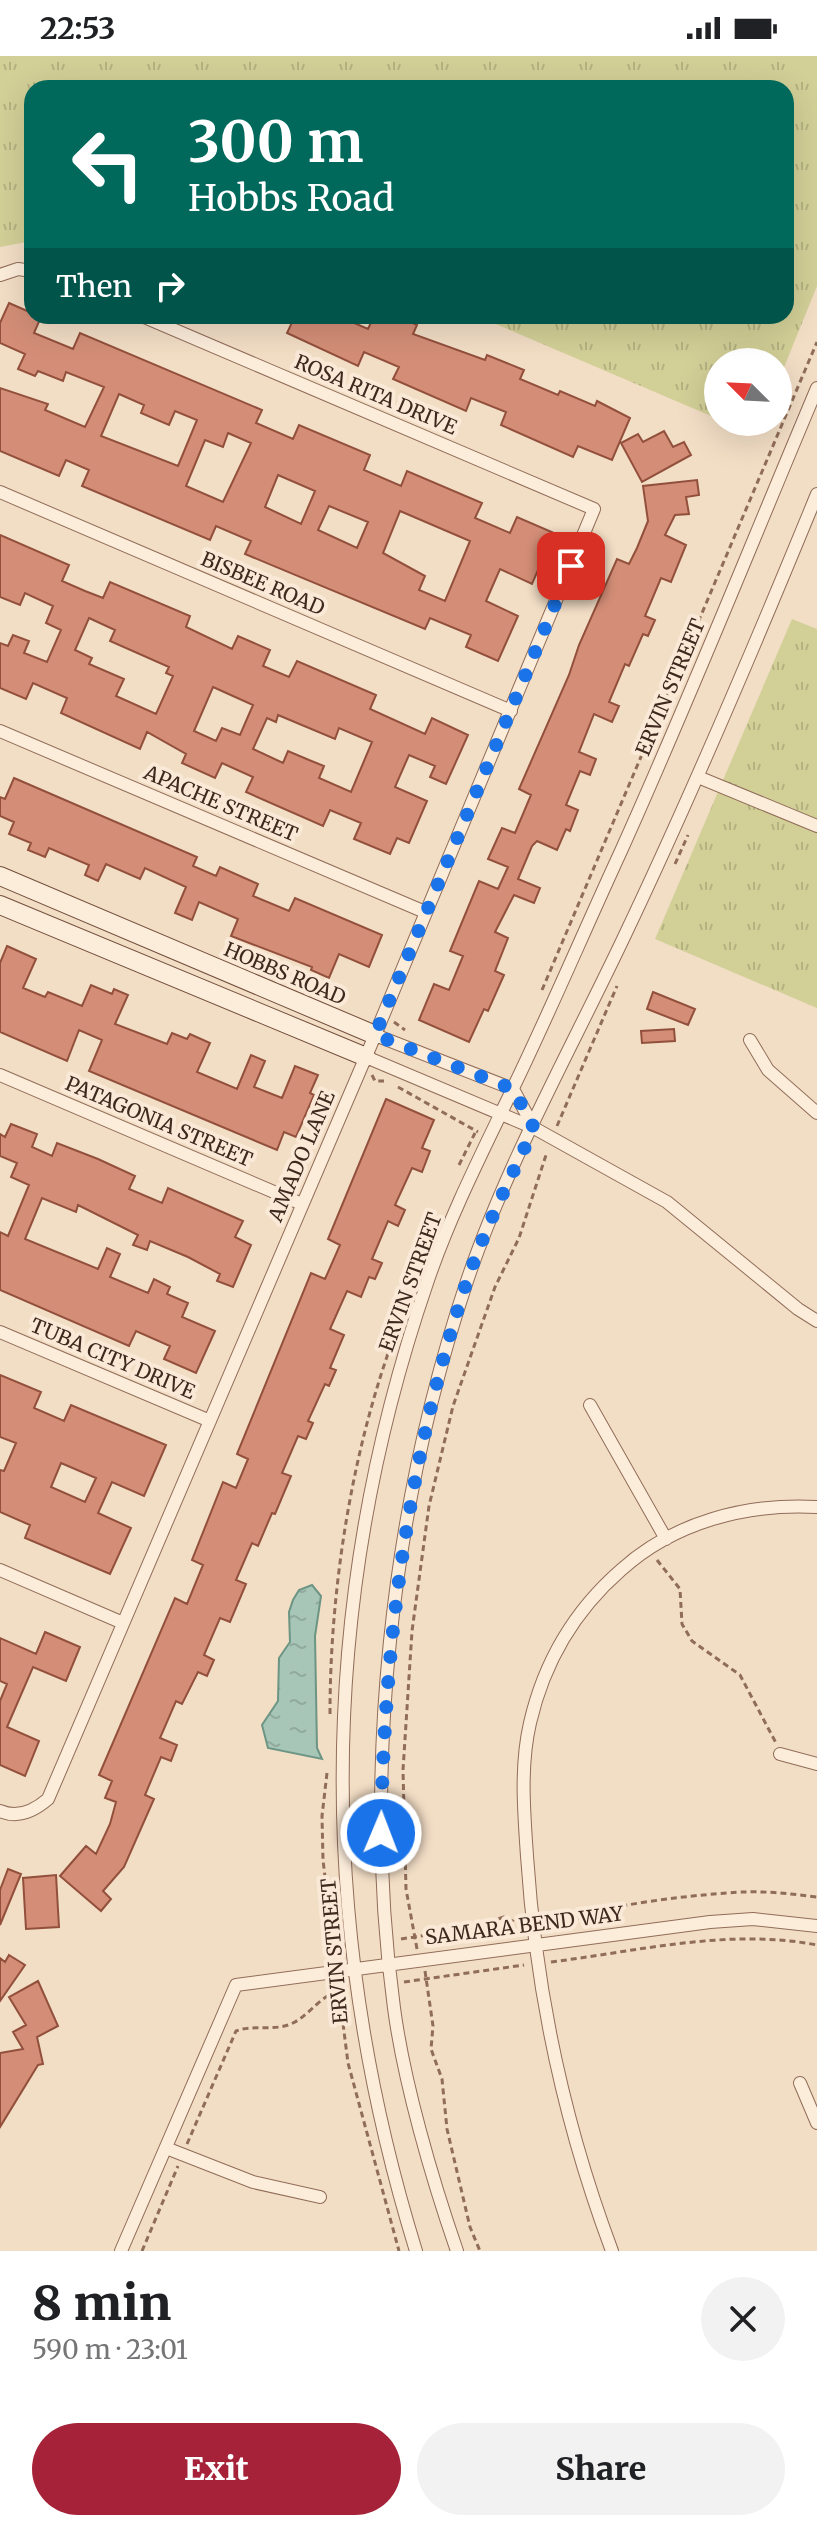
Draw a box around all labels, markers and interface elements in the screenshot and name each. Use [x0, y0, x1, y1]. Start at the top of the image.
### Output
text: 22:53 [40, 9, 115, 47]
text: 300 m [188, 107, 364, 177]
icon: left [56, 112, 160, 216]
text: Hobbs Road [188, 176, 394, 221]
icon: right [148, 264, 192, 308]
text: Then [56, 267, 132, 305]
north arrow [704, 348, 792, 436]
map controls [704, 348, 792, 436]
street label: ROSA RITA DRIVE [291, 349, 461, 440]
pin [537, 532, 605, 600]
icon: arrive [549, 544, 593, 588]
street label: BISBEE ROAD [197, 546, 329, 620]
street label: ERVIN STREET [630, 615, 710, 759]
street label: APACHE STREET [140, 759, 302, 847]
street label: HOBBS ROAD [220, 936, 350, 1010]
street label: PATAGONIA STREET [62, 1070, 256, 1172]
street label: AMADO LANE [262, 1087, 340, 1226]
street label: ERVIN STREET [373, 1209, 447, 1355]
street label: TUBA CITY DRIVE [27, 1312, 199, 1404]
position arrow [339, 1791, 423, 1875]
street label: ERVIN STREET [315, 1877, 353, 2025]
street label: SAMARA BEND WAY [423, 1900, 626, 1950]
text: 8 min [32, 2273, 171, 2333]
button: close [701, 2277, 785, 2361]
text: 590 m · 23:01 [32, 2333, 188, 2366]
button: Exit [32, 2423, 401, 2515]
button: Share [417, 2423, 785, 2515]

